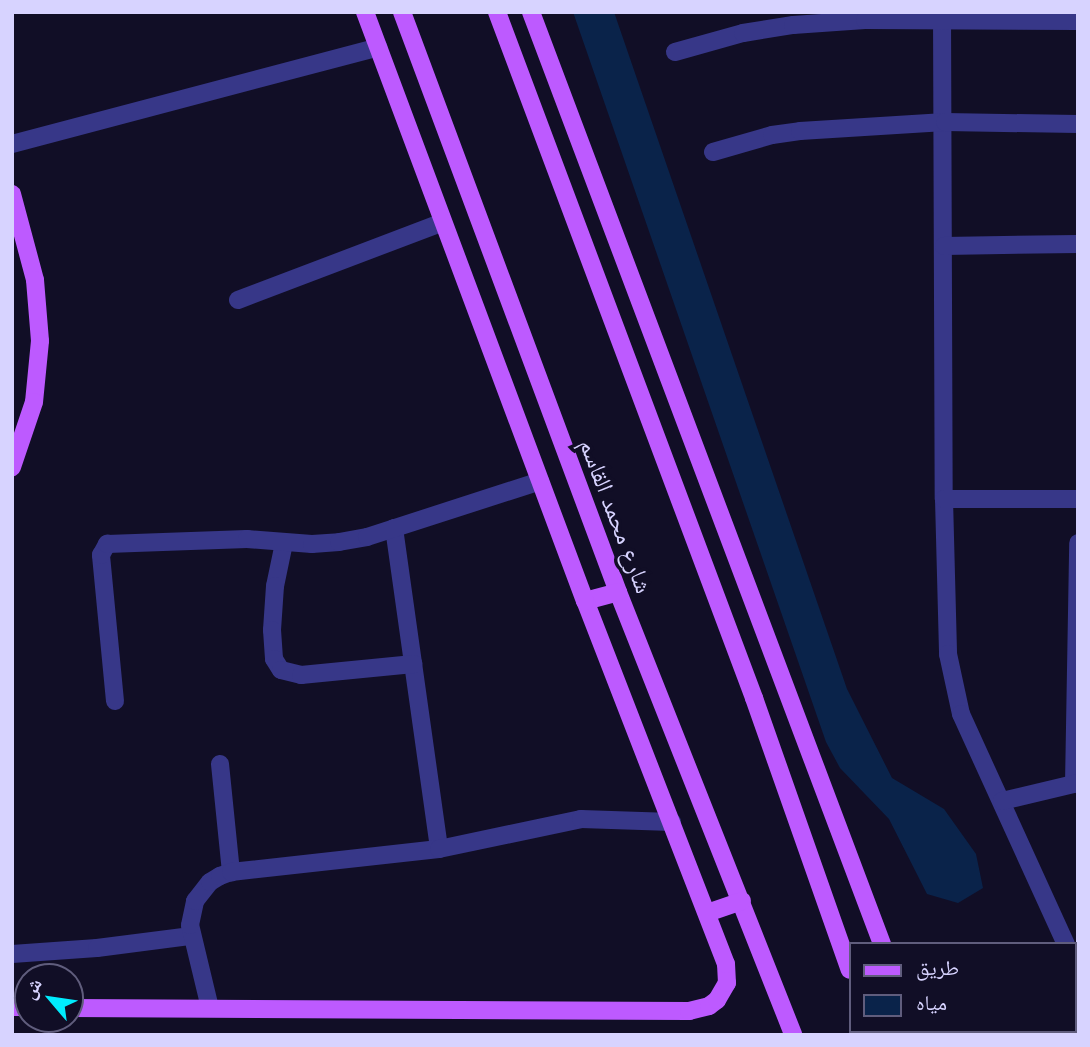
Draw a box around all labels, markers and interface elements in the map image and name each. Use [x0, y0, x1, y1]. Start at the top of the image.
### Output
street label: شارع محمد القاسم [573, 435, 659, 597]
legend [848, 942, 1076, 1033]
text: طريق [916, 953, 959, 983]
north arrow [14, 963, 84, 1033]
text: ش [15, 973, 49, 1004]
text: مياه [916, 988, 947, 1018]

